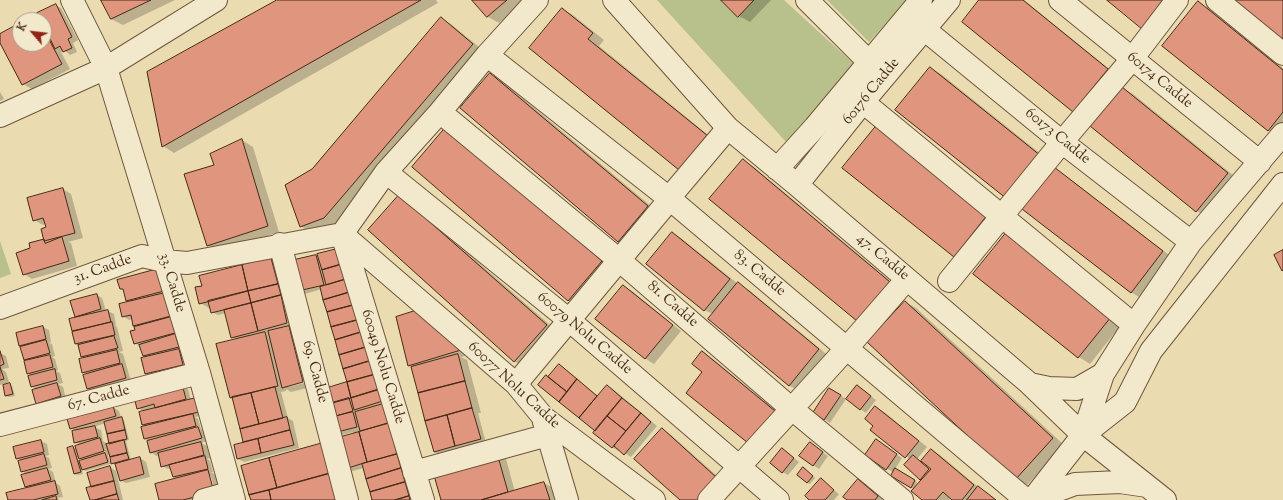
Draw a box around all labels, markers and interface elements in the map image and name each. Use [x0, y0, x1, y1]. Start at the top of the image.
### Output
north arrow [12, 12, 52, 52]
text: K [13, 20, 31, 34]
street label: 60174 Cadde [1122, 49, 1196, 113]
street label: 60176 Cadde [840, 55, 904, 129]
street label: 60173 Cadde [1021, 105, 1093, 169]
street label: 47. Cadde [852, 231, 912, 285]
street label: 83. Cadde [729, 247, 789, 301]
street label: 31. Cadde [72, 251, 134, 289]
street label: 33. Cadde [153, 251, 189, 315]
street label: 81. Cadde [643, 278, 701, 332]
street label: 60079 Nolu Cadde [533, 289, 635, 379]
street label: 60049 Nolu Cadde [356, 308, 408, 426]
street label: 69. Cadde [297, 339, 331, 405]
street label: 60077 Nolu Cadde [463, 339, 563, 433]
street label: 67. Cadde [66, 382, 132, 416]

